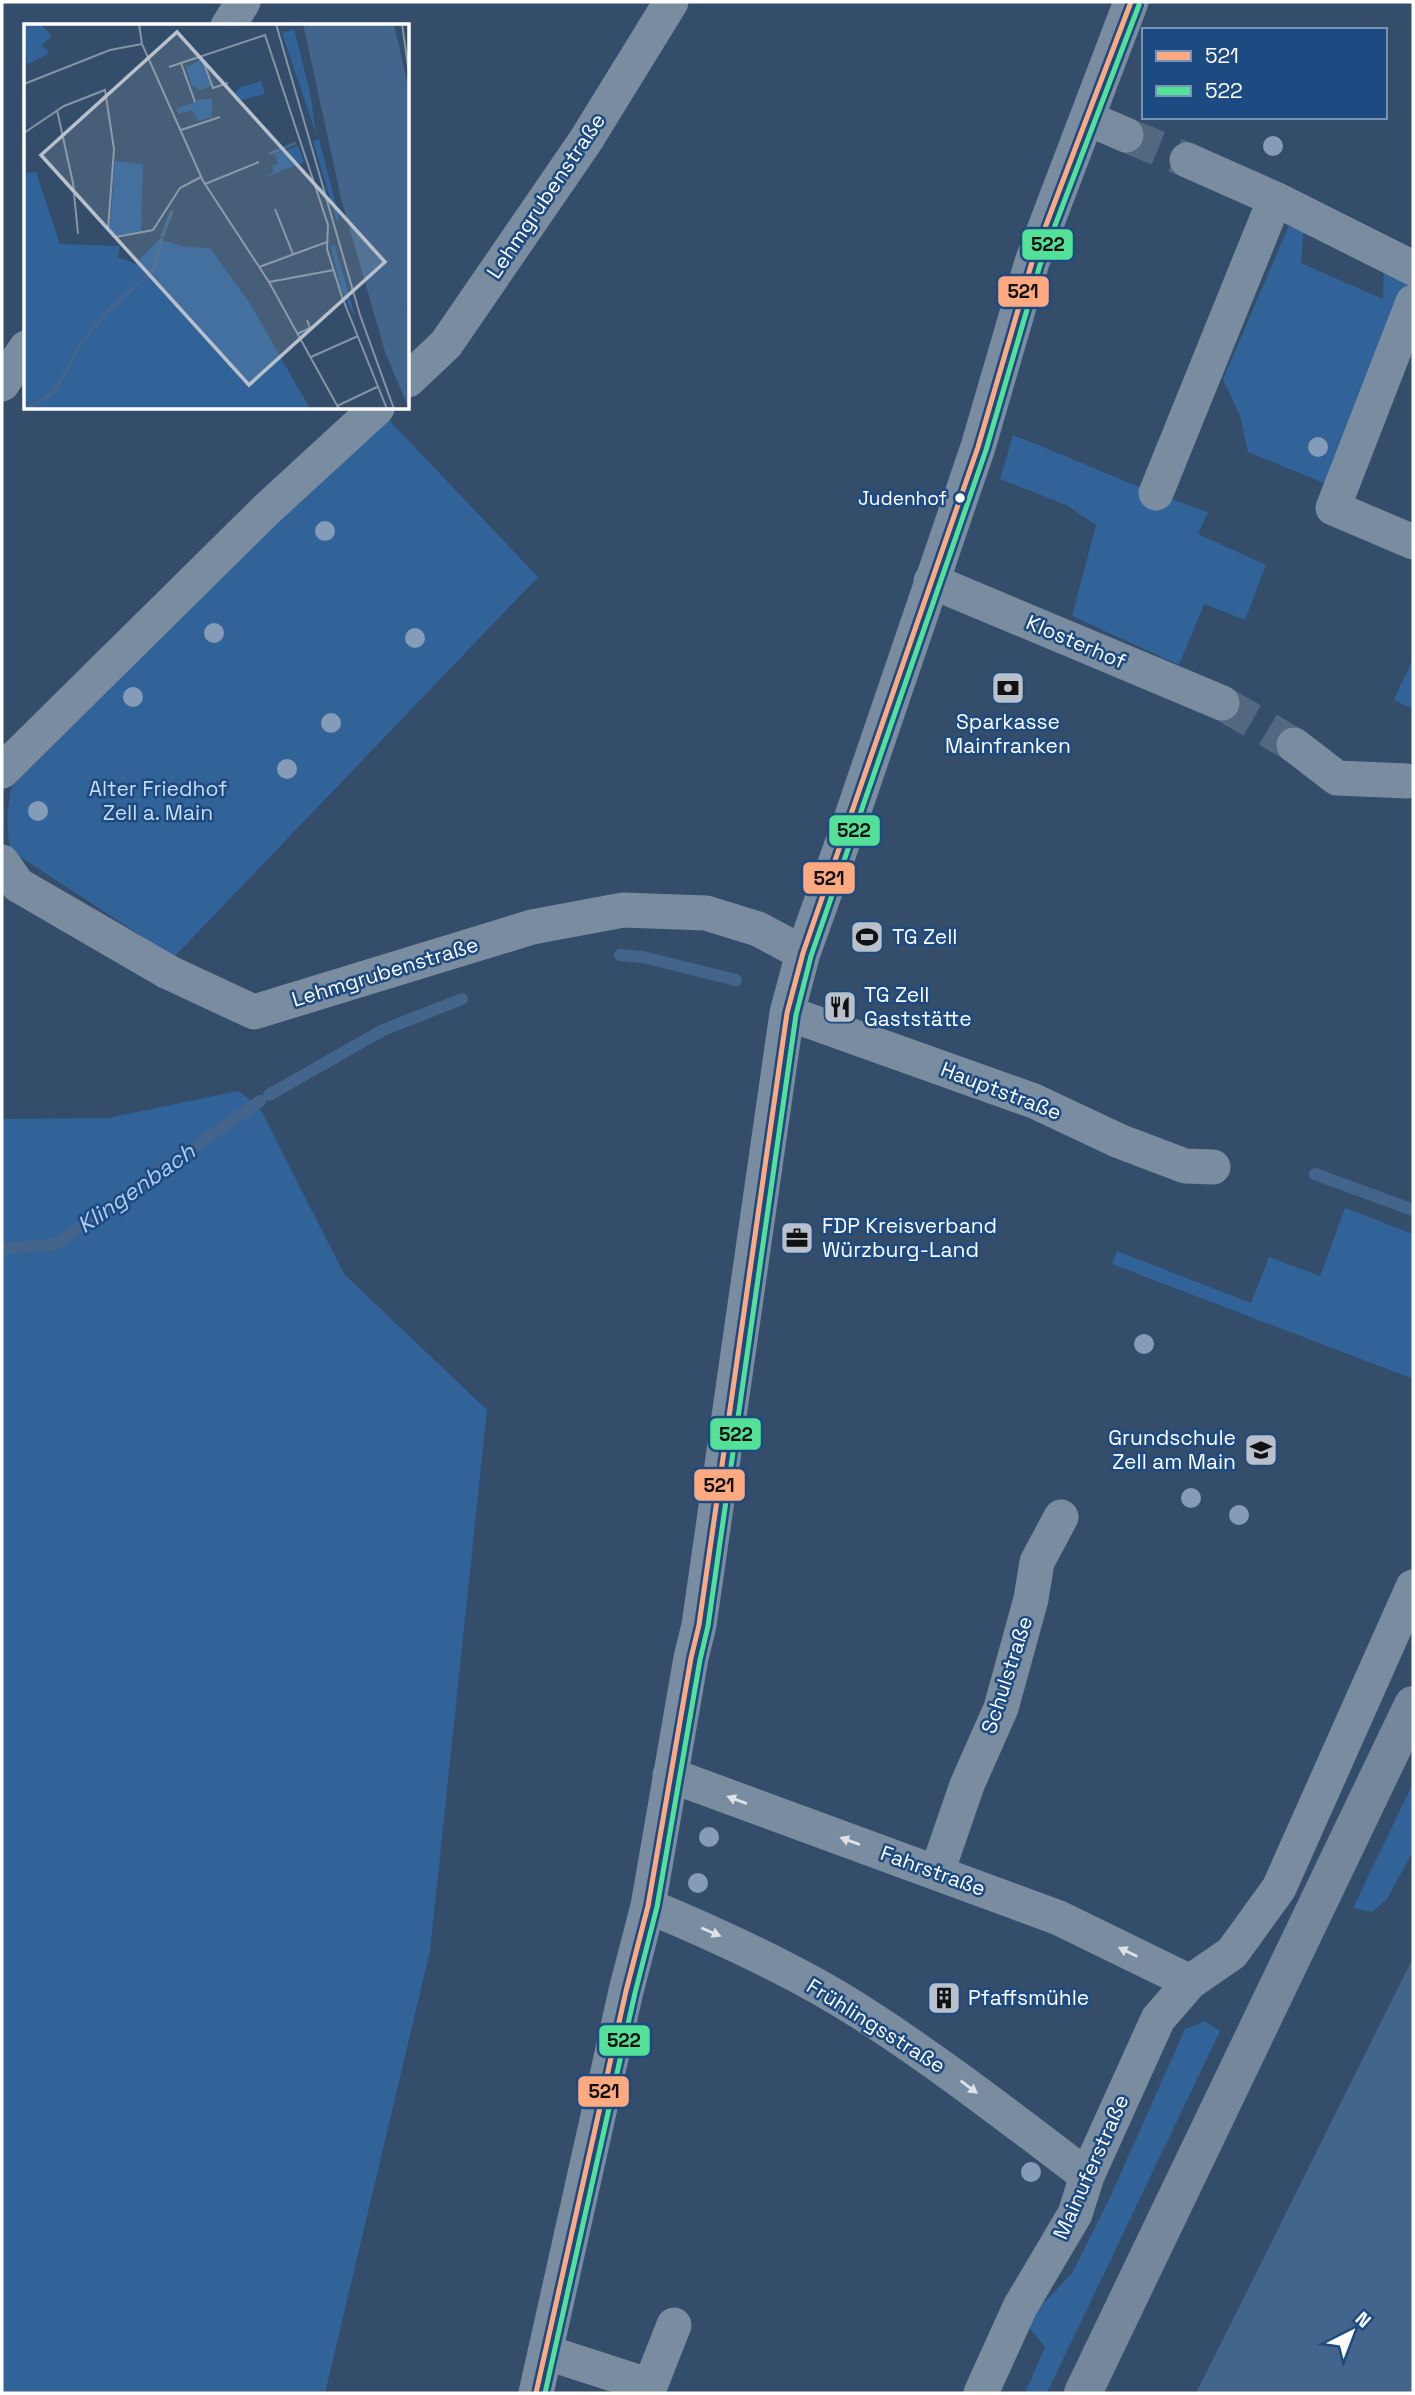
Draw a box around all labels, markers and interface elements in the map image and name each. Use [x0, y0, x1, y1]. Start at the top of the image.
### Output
inset map [24, 24, 410, 410]
legend [1142, 28, 1387, 119]
text: 521 [1205, 42, 1239, 69]
text: 522 [1205, 77, 1243, 104]
street label: Lehmgrubenstraße [480, 108, 611, 284]
line badge: 522 [1021, 228, 1074, 261]
text: 522 [1031, 232, 1065, 257]
line badge: 521 [997, 275, 1050, 308]
text: 521 [1007, 279, 1039, 304]
place label: Judenhof [858, 486, 947, 511]
marker: Judenhof [953, 491, 967, 505]
street label: Klosterhof [1022, 608, 1130, 675]
bank icon: Sparkasse Mainfranken [989, 669, 1027, 707]
place label: Sparkasse Mainfranken [945, 708, 1071, 759]
park label: Alter Friedhof Zell a. Main [89, 775, 227, 826]
line badge: 522 [828, 814, 881, 847]
text: 522 [837, 818, 871, 843]
line badge: 521 [802, 861, 856, 895]
text: 521 [813, 866, 845, 891]
sports icon: TG Zell [848, 918, 886, 956]
place label: TG Zell [892, 923, 957, 950]
street label: Lehmgrubenstraße [288, 930, 481, 1013]
place label: TG Zell Gaststätte [864, 981, 972, 1032]
restaurant icon: TG Zell Gaststätte [821, 988, 859, 1026]
street label: Hauptstraße [937, 1055, 1065, 1126]
water label: Klingenbach [71, 1136, 202, 1240]
place label: FDP Kreisverband Würzburg-Land [822, 1212, 997, 1263]
office icon: FDP Kreisverband Würzburg-Land [778, 1219, 816, 1257]
line badge: 522 [709, 1417, 762, 1451]
text: 522 [719, 1422, 753, 1447]
place label: Grundschule Zell am Main [1108, 1424, 1236, 1475]
school or university icon: Grundschule Zell am Main [1242, 1431, 1280, 1469]
line badge: 521 [693, 1468, 746, 1502]
text: 521 [703, 1473, 735, 1498]
street label: Schulstraße [975, 1613, 1038, 1737]
one-way arrow [726, 1794, 747, 1805]
one-way arrow [839, 1835, 860, 1846]
street label: Fahrstraße [877, 1839, 989, 1902]
one-way arrow [701, 1927, 722, 1938]
one-way arrow [1118, 1946, 1138, 1958]
street label: Frühlingsstraße [802, 1972, 951, 2079]
building icon: Pfaffsmühle [925, 1979, 963, 2017]
place label: Pfaffsmühle [968, 1984, 1089, 2011]
line badge: 522 [598, 2024, 651, 2057]
text: 522 [607, 2028, 641, 2053]
line badge: 521 [577, 2075, 630, 2108]
text: 521 [588, 2079, 620, 2104]
one-way arrow [959, 2079, 977, 2094]
street label: Mainuferstraße [1047, 2090, 1135, 2243]
north arrow [1317, 2297, 1387, 2367]
text: N [1350, 2306, 1376, 2333]

